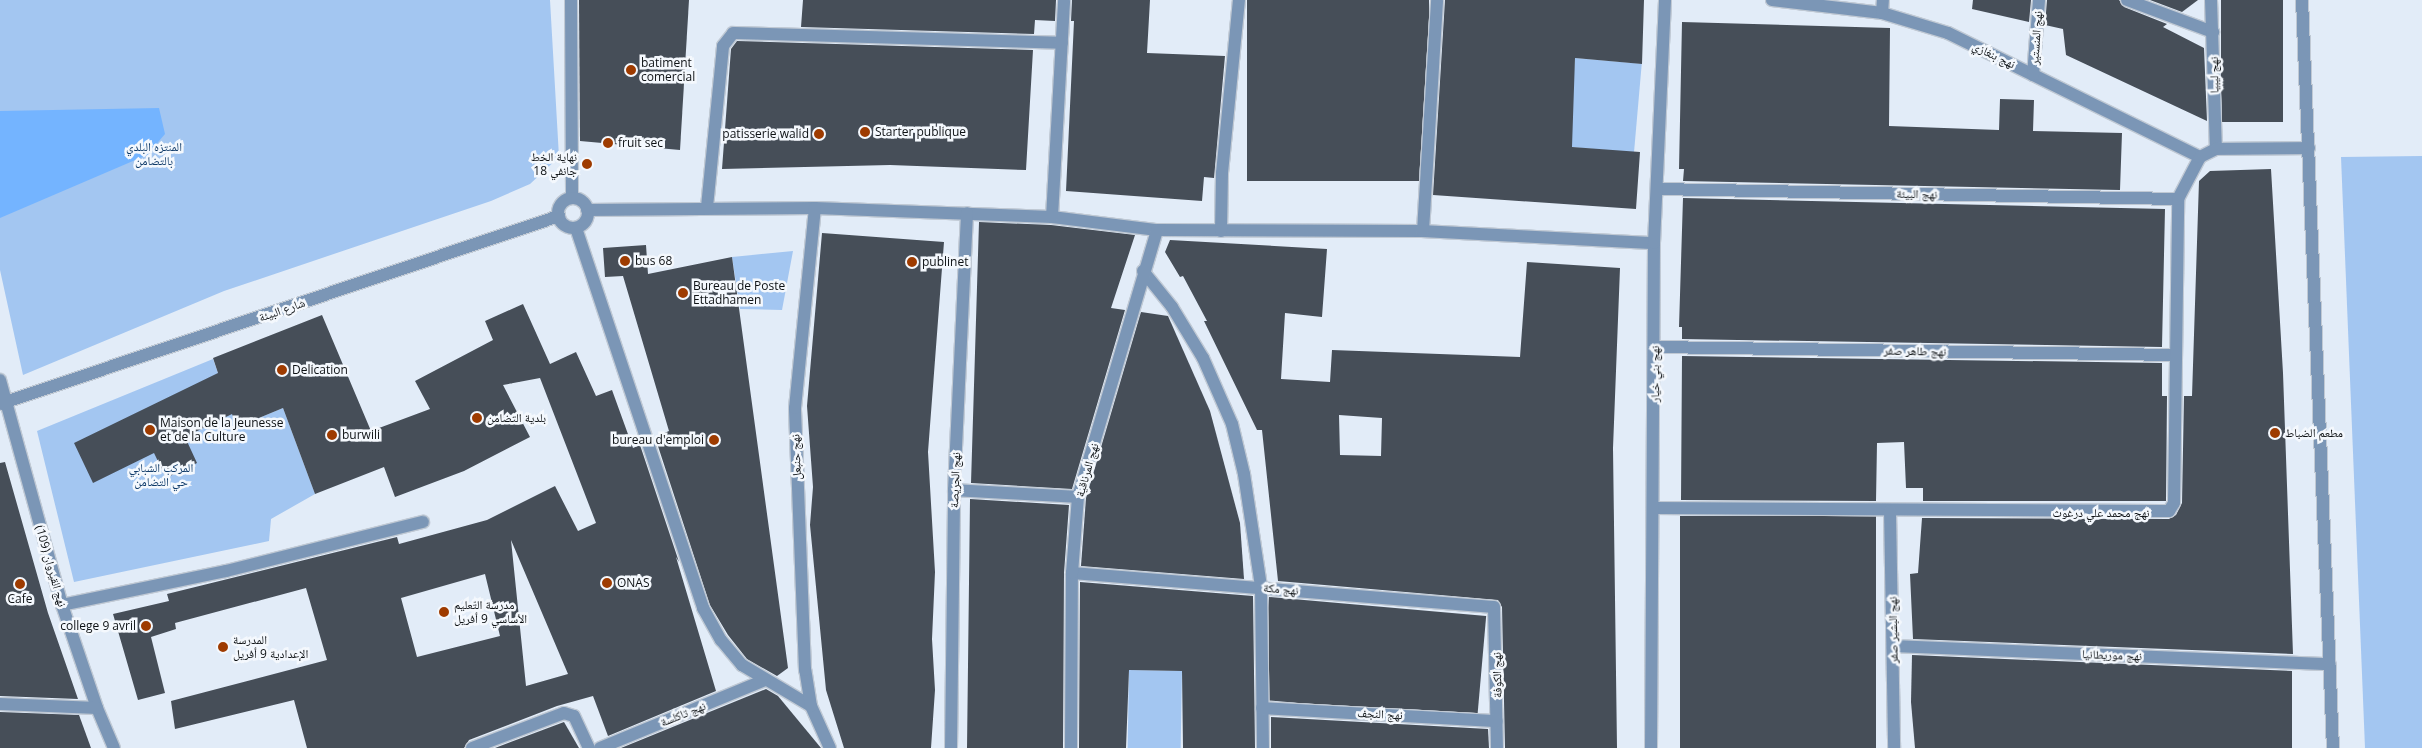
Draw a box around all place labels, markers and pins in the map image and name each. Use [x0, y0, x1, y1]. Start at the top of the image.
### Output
place label: batiment comercial [641, 56, 695, 84]
marker: batiment comercial [625, 64, 637, 76]
place label: Starter publique [875, 125, 966, 139]
marker: Starter publique [859, 126, 871, 138]
place label: patisserie walid [722, 127, 809, 141]
marker: patisserie walid [813, 128, 825, 140]
place label: fruit sec [618, 136, 663, 150]
marker: fruit sec [602, 137, 614, 149]
place label: نهاية الخط 18 جانفي [531, 150, 577, 178]
marker: نهاية الخط 18 جانفي [581, 158, 593, 170]
place label: bus 68 [635, 254, 672, 268]
marker: bus 68 [619, 255, 631, 267]
place label: publinet [922, 255, 968, 269]
marker: publinet [906, 256, 918, 268]
place label: Bureau de Poste Ettadhamen [693, 279, 785, 307]
marker: Bureau de Poste Ettadhamen [677, 287, 689, 299]
place label: Delication [292, 363, 348, 377]
marker: Delication [276, 364, 288, 376]
place label: بلدية التضامن [487, 411, 546, 425]
marker: بلدية التضامن [471, 412, 483, 424]
place label: Maison de la Jeunesse et de la Culture [160, 416, 284, 444]
marker: Maison de la Jeunesse et de la Culture [144, 424, 156, 436]
place label: مطعم الضباط [2285, 426, 2343, 440]
marker: مطعم الضباط [2269, 427, 2281, 439]
place label: burwili [342, 428, 380, 442]
marker: burwili [326, 429, 338, 441]
place label: bureau d'emploi [612, 433, 704, 447]
marker: bureau d'emploi [708, 434, 720, 446]
place label: ONAS [617, 576, 650, 590]
marker: ONAS [601, 577, 613, 589]
marker: Cafe [14, 578, 26, 590]
place label: Cafe [7, 592, 33, 606]
place label: مدرسة التّعليم الأساسي 9 أفريل [454, 598, 527, 626]
marker: مدرسة التّعليم الأساسي 9 أفريل [438, 606, 450, 618]
place label: college 9 avril [60, 619, 136, 633]
marker: college 9 avril [140, 620, 152, 632]
place label: المدرسة الإعدادية 9 أفريل [233, 633, 308, 661]
marker: المدرسة الإعدادية 9 أفريل [217, 641, 229, 653]

